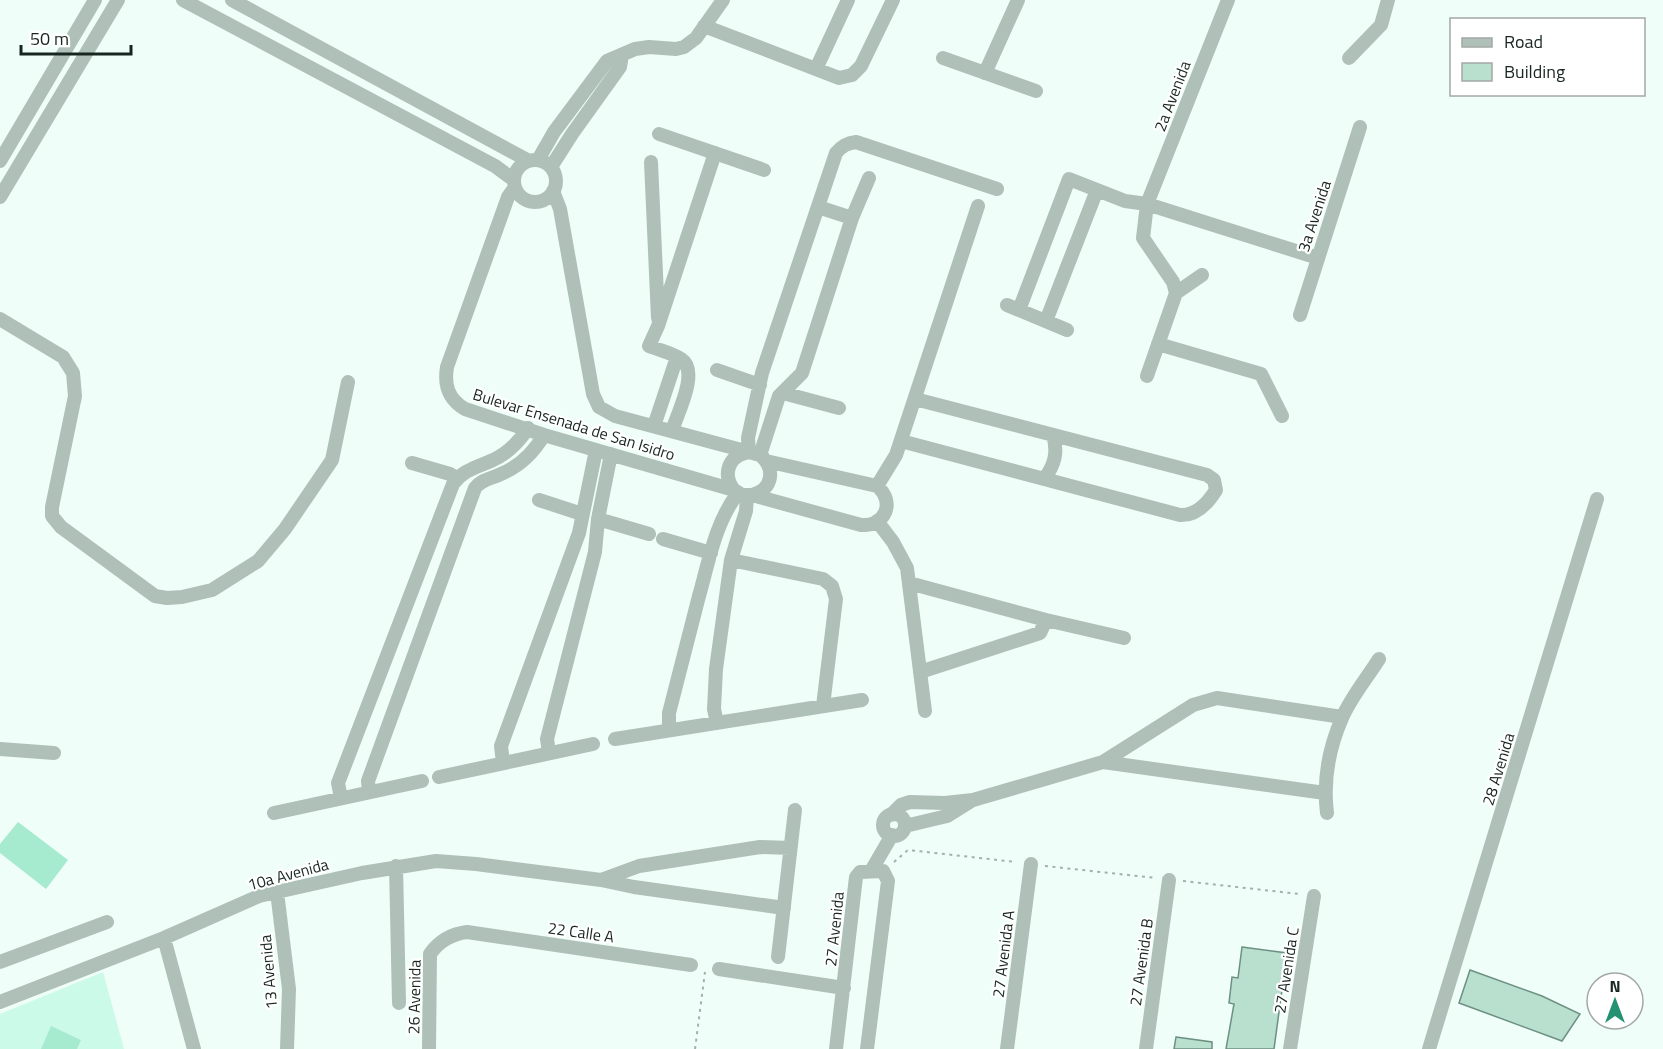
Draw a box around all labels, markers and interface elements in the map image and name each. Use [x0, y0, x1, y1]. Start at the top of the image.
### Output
scale bar [21, 18, 130, 56]
legend [1450, 18, 1645, 96]
text: 50 m [30, 25, 69, 52]
text: Road [1504, 28, 1543, 55]
street label: 2a Avenida [1148, 57, 1196, 135]
text: Building [1504, 58, 1565, 85]
street label: 3a Avenida [1291, 177, 1337, 255]
street label: Bulevar Ensenada de San Isidro [470, 382, 678, 466]
street label: 28 Avenida [1476, 730, 1520, 808]
street label: 10a Avenida [245, 852, 331, 896]
street label: 27 Avenida [818, 890, 850, 968]
street label: 27 Avenida A [986, 908, 1020, 999]
street label: 22 Calle A [546, 915, 616, 949]
street label: 27 Avenida B [1123, 916, 1159, 1007]
street label: 27 Avenida C [1267, 925, 1305, 1015]
street label: 13 Avenida [253, 934, 283, 1010]
street label: 26 Avenida [401, 959, 427, 1035]
north arrow [1585, 971, 1645, 1031]
text: N [1609, 974, 1621, 998]

